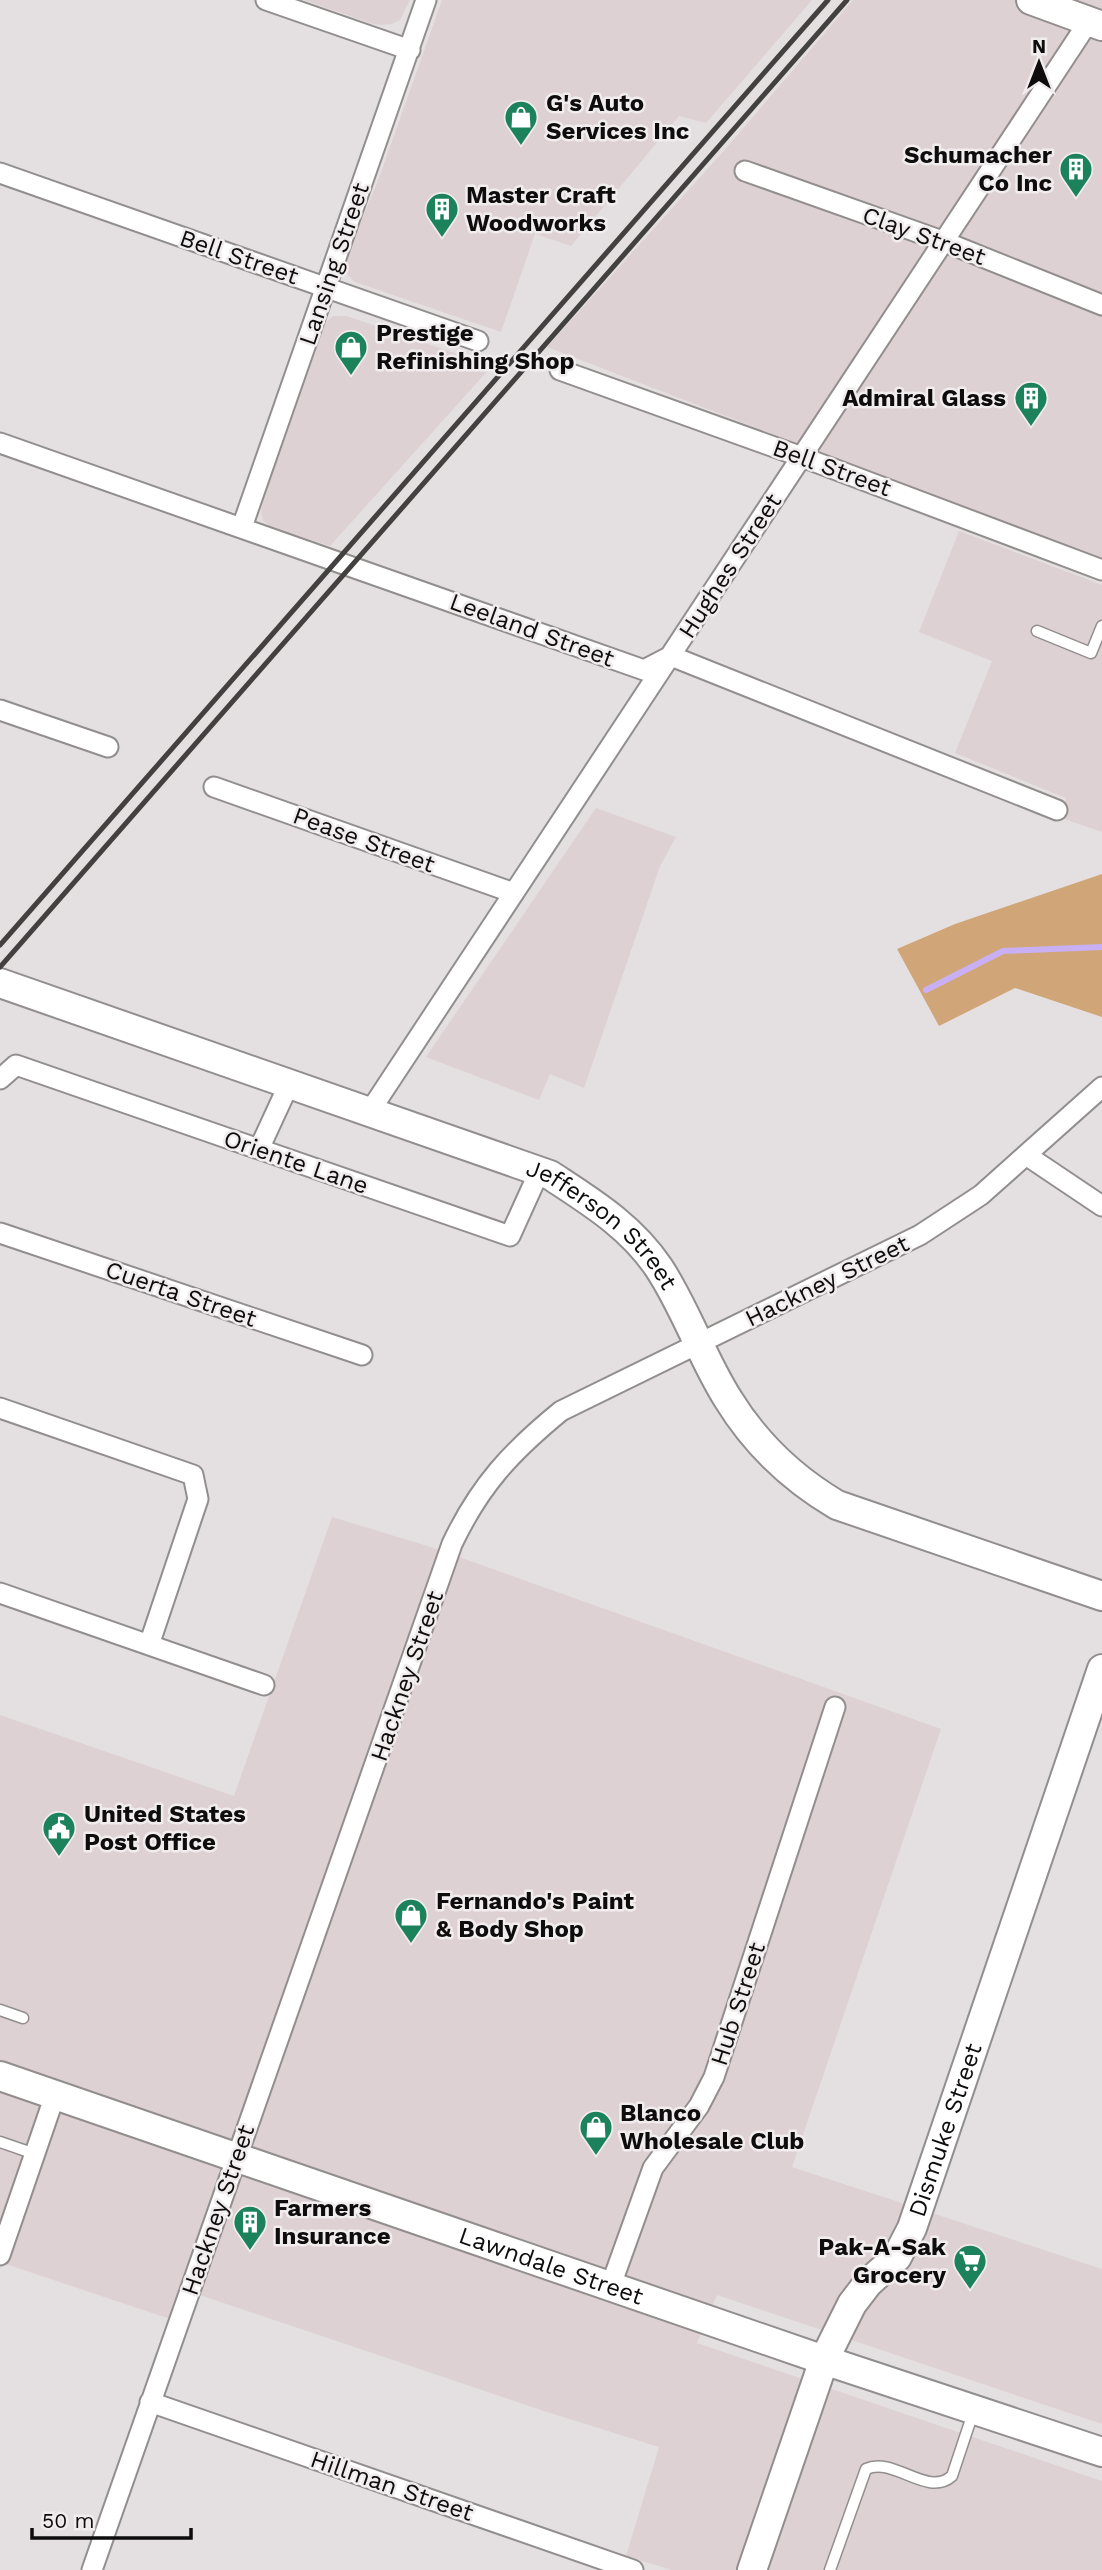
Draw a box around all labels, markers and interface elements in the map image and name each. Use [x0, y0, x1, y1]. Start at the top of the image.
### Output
north arrow [1004, 28, 1074, 98]
text: N [1032, 35, 1046, 58]
place label: G's Auto Services Inc [546, 89, 689, 145]
shop icon: G's Auto Services Inc [502, 98, 540, 147]
place label: Schumacher Co Inc [904, 141, 1053, 197]
building icon: Schumacher Co Inc [1057, 150, 1095, 199]
street label: Lansing Street [293, 179, 375, 349]
place label: Master Craft Woodworks [466, 181, 616, 237]
building icon: Master Craft Woodworks [423, 190, 461, 239]
street label: Clay Street [859, 201, 989, 271]
street label: Bell Street [176, 224, 302, 290]
place label: Prestige Refinishing Shop [376, 319, 575, 375]
shop icon: Prestige Refinishing Shop [332, 328, 370, 377]
building icon: Admiral Glass [1012, 379, 1050, 428]
place label: Admiral Glass [842, 384, 1006, 412]
street label: Bell Street [769, 434, 895, 502]
street label: Hughes Street [673, 488, 787, 644]
street label: Leeland Street [446, 587, 618, 673]
street label: Pease Street [289, 801, 439, 879]
street label: Oriente Lane [220, 1124, 372, 1200]
street label: Jefferson Street [523, 1154, 683, 1294]
street label: Hackney Street [741, 1229, 913, 1333]
street label: Cuerta Street [102, 1255, 260, 1333]
street label: Hackney Street [365, 1587, 449, 1765]
place label: United States Post Office [84, 1800, 246, 1856]
public building icon: United States Post Office [40, 1809, 78, 1858]
place label: Fernando's Paint & Body Shop [436, 1887, 634, 1943]
shop icon: Fernando's Paint & Body Shop [392, 1896, 430, 1945]
street label: Hub Street [705, 1939, 771, 2069]
street label: Dismuke Street [903, 2040, 988, 2221]
place label: Blanco Wholesale Club [620, 2099, 804, 2155]
shop icon: Blanco Wholesale Club [577, 2108, 615, 2157]
street label: Hackney Street [176, 2121, 260, 2299]
place label: Farmers Insurance [274, 2194, 391, 2250]
building icon: Farmers Insurance [231, 2203, 269, 2252]
street label: Lawndale Street [455, 2221, 647, 2311]
place label: Pak-A-Sak Grocery [818, 2233, 946, 2289]
supermarket icon: Pak-A-Sak Grocery [951, 2242, 989, 2291]
street label: Hillman Street [307, 2445, 477, 2527]
scale bar [32, 2496, 191, 2540]
text: 50 m [42, 2508, 94, 2533]

